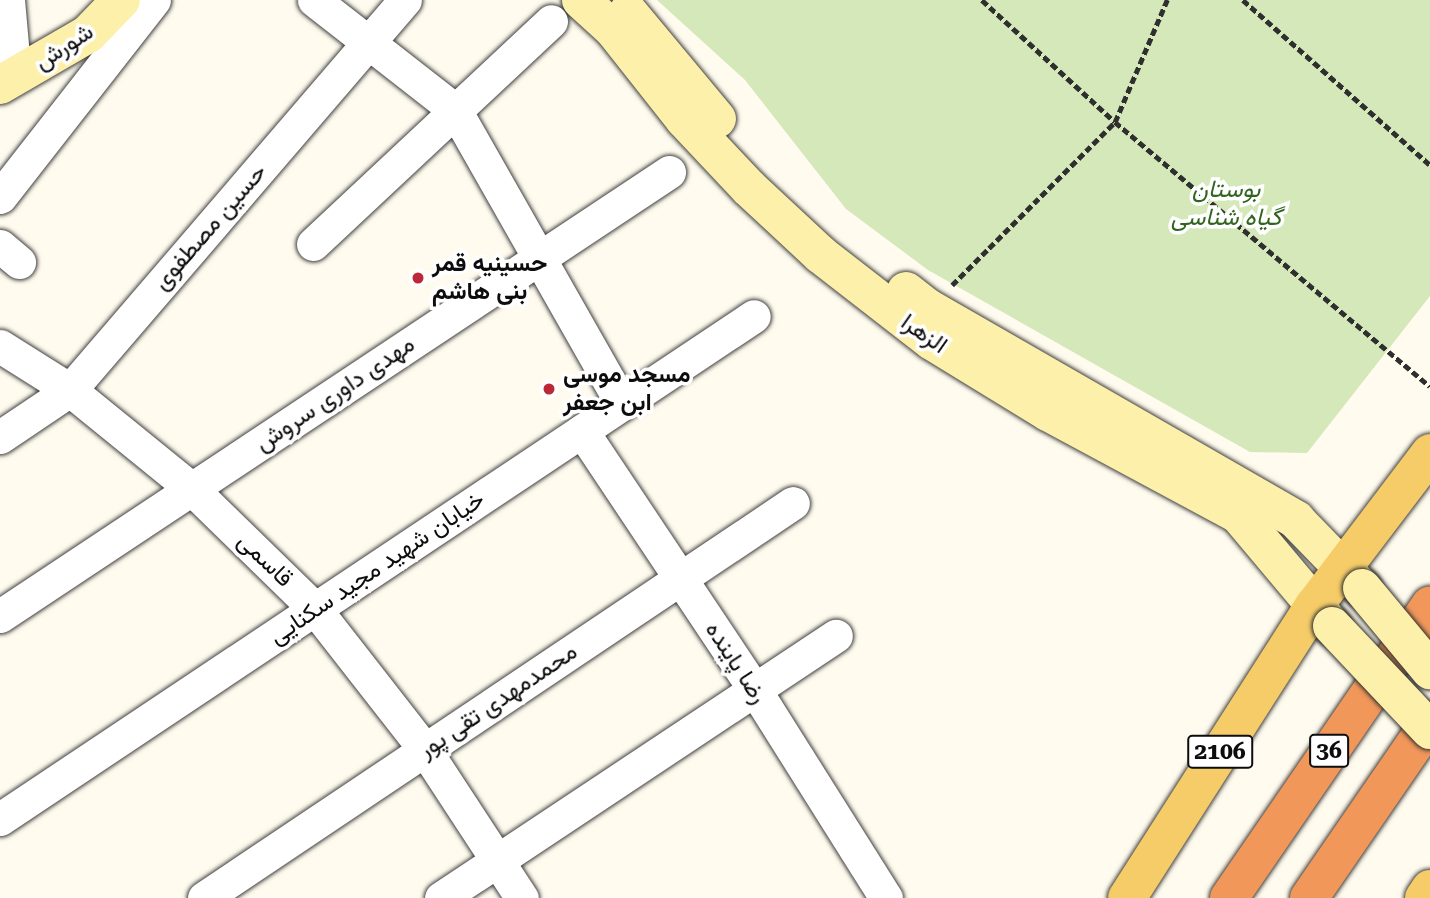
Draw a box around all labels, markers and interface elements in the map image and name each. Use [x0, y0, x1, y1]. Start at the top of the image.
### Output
street label: شورش [29, 17, 99, 77]
street label: حسین مصطفوی [147, 158, 273, 296]
park label: بوستان گیاه شناسی [1171, 176, 1281, 232]
place label: حسینیه قمر بنی هاشم [432, 250, 547, 306]
marker: حسینیه قمر بنی هاشم [410, 270, 426, 286]
street label: الزهرا [895, 308, 953, 360]
street label: مهدی داوری سروش [250, 330, 420, 458]
place label: مسجد موسی ابن جعفر [563, 361, 691, 417]
marker: مسجد موسی ابن جعفر [541, 381, 557, 397]
street label: خیابان شهید مجید سکنایی [264, 485, 490, 651]
street label: قاسمی [231, 527, 299, 593]
street label: رضا پاینده [699, 617, 773, 709]
street label: محمدمهدی تقی پور [413, 637, 583, 765]
road number: 2106 [1187, 732, 1253, 772]
road number: 36 [1308, 732, 1350, 771]

